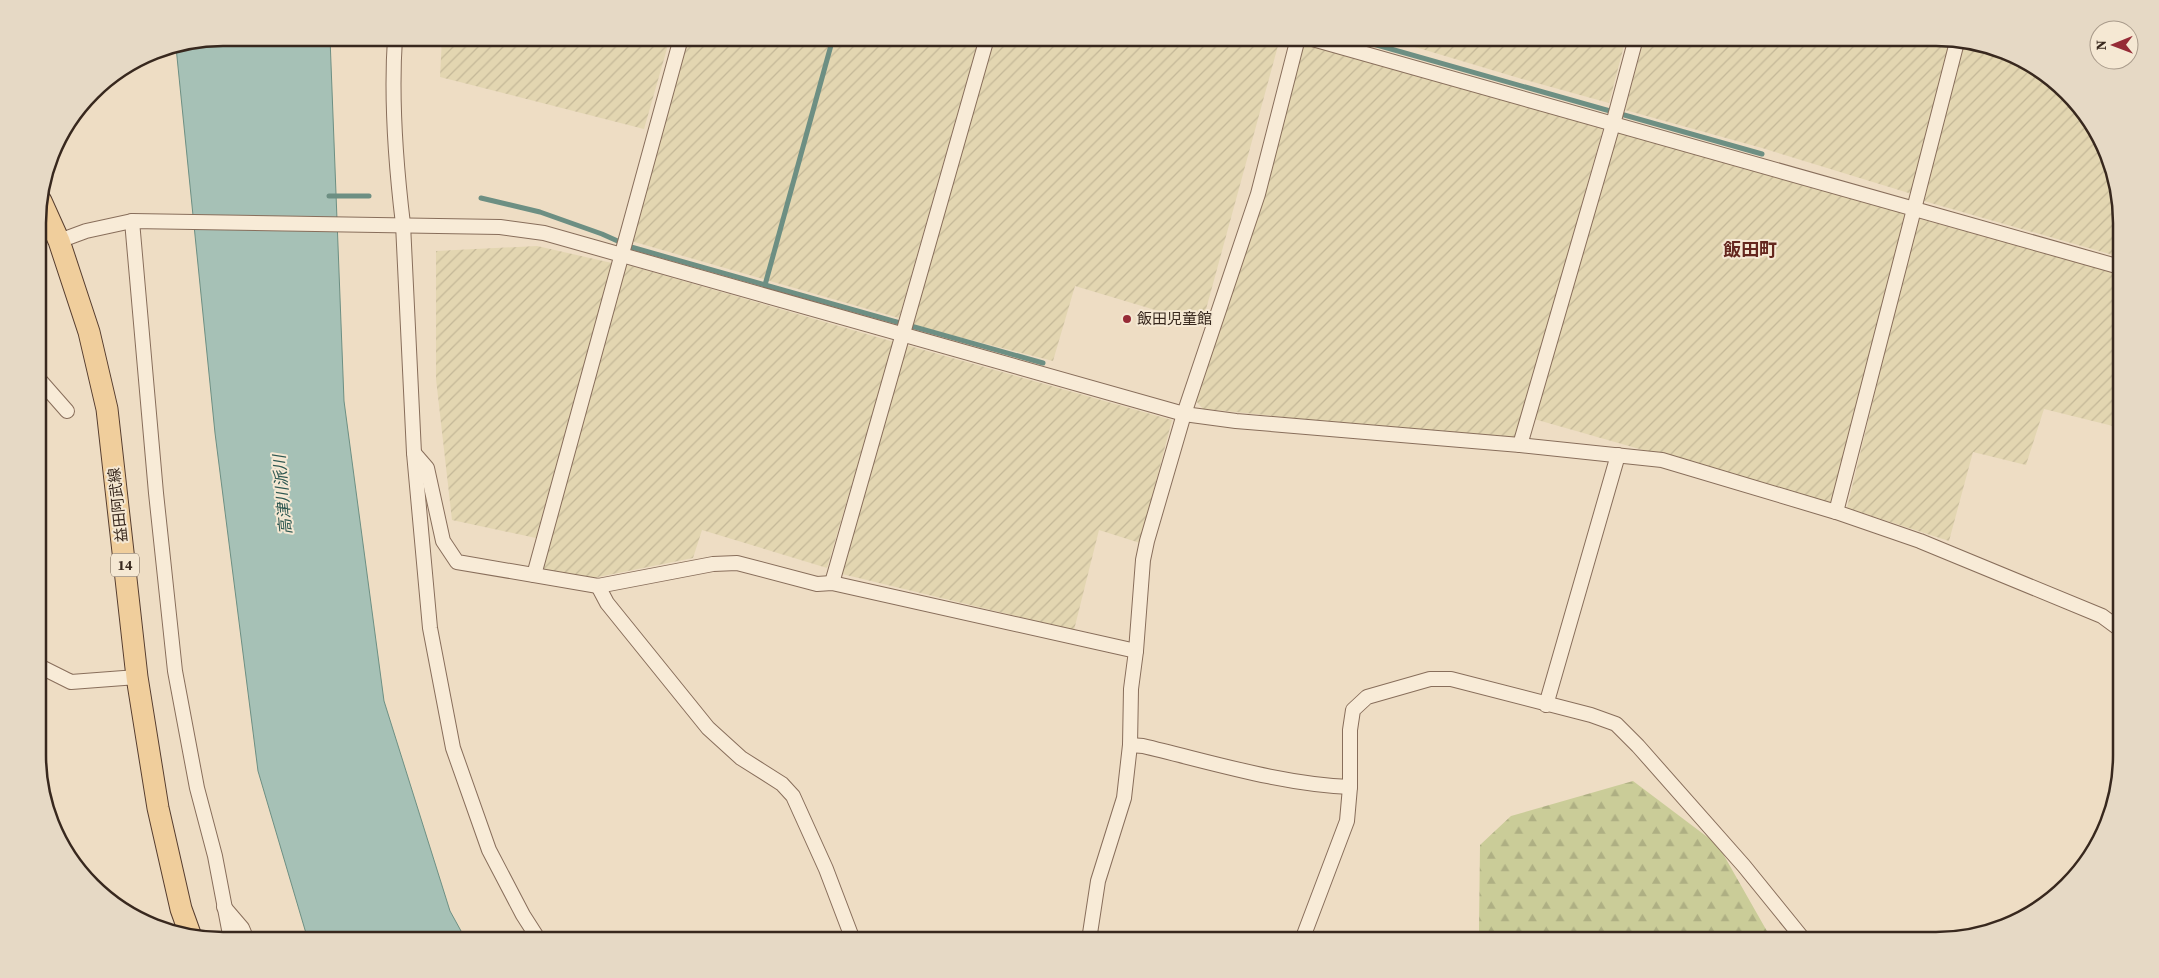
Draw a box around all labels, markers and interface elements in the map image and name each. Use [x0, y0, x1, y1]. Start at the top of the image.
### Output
north arrow [2089, 20, 2139, 70]
text: N [2091, 40, 2111, 51]
district label: 飯田町 [1723, 237, 1777, 262]
place label: 飯田児童館 [1137, 308, 1212, 329]
marker: 飯田児童館 [1121, 313, 1133, 325]
water label: 高津川派川 [267, 452, 296, 536]
street label: 益田阿武線 [103, 467, 132, 543]
road number: 14 [111, 554, 139, 576]

